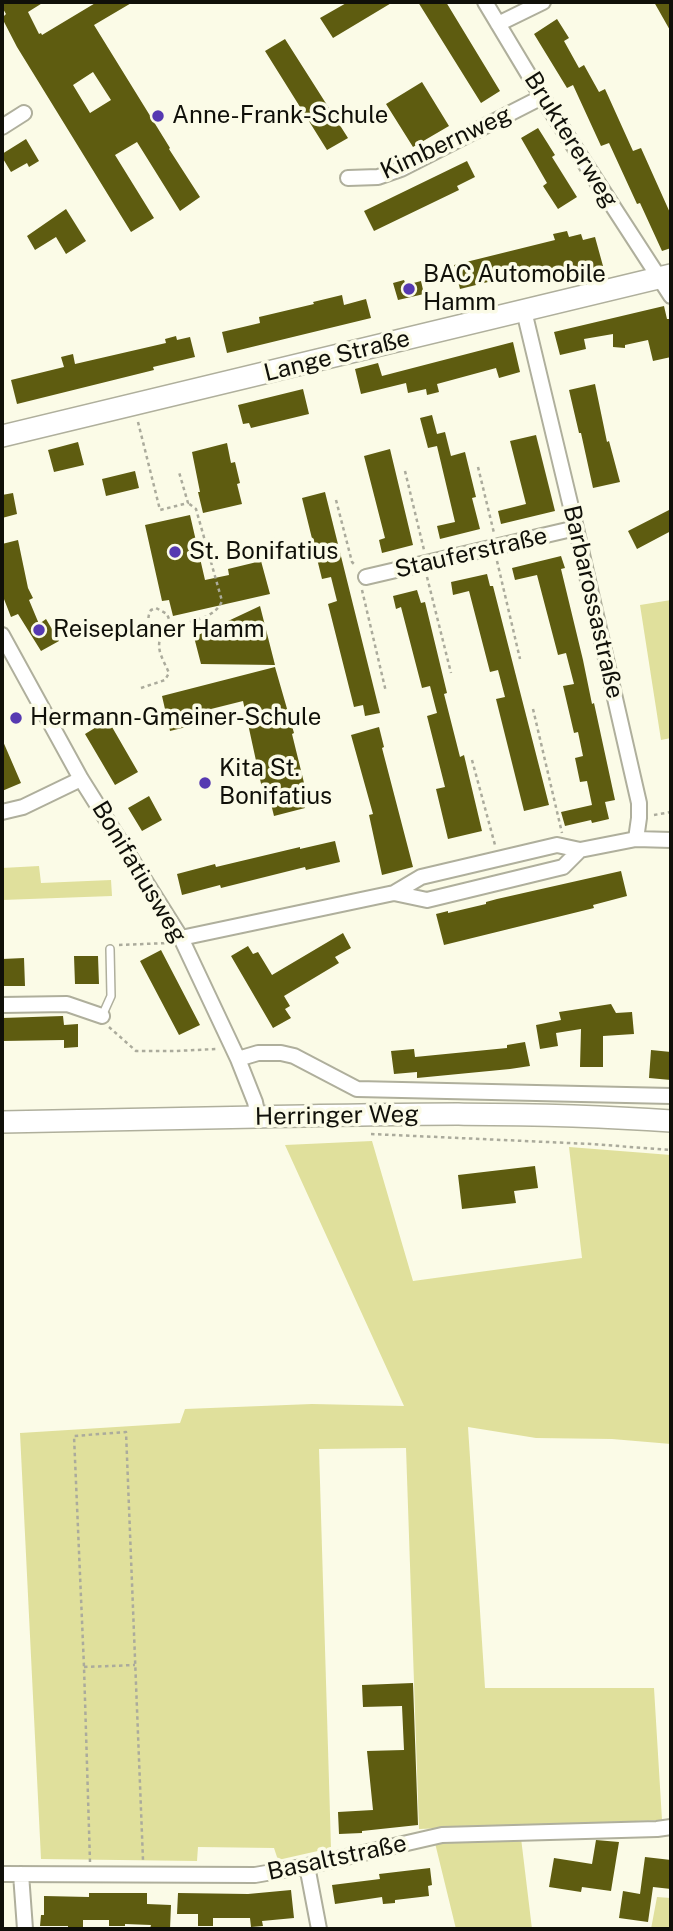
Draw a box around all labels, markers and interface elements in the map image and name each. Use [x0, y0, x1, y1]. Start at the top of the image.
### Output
street label: Bruktererweg [518, 67, 624, 213]
street label: Kimbernweg [376, 100, 516, 186]
place label: Anne-Frank-Schule [172, 102, 388, 130]
marker: Anne-Frank-Schule [150, 108, 166, 124]
place label: BAC Automobile Hamm [423, 261, 606, 317]
marker: BAC Automobile Hamm [401, 281, 417, 297]
street label: Lange Straße [261, 324, 413, 388]
street label: Barbarossastraße [557, 503, 629, 701]
street label: Stauferstraße [392, 521, 550, 585]
place label: St. Bonifatius [189, 538, 338, 566]
marker: St. Bonifatius [167, 544, 183, 560]
place label: Reiseplaner Hamm [53, 616, 265, 644]
marker: Reiseplaner Hamm [31, 622, 47, 638]
place label: Hermann-Gmeiner-Schule [30, 704, 321, 732]
marker: Hermann-Gmeiner-Schule [8, 710, 24, 726]
place label: Kita St. Bonifatius [219, 755, 332, 811]
marker: Kita St. Bonifatius [197, 775, 213, 791]
street label: Bonifatiusweg [85, 796, 193, 948]
street label: Herringer Weg [255, 1100, 419, 1132]
street label: Basaltstraße [265, 1829, 409, 1887]

